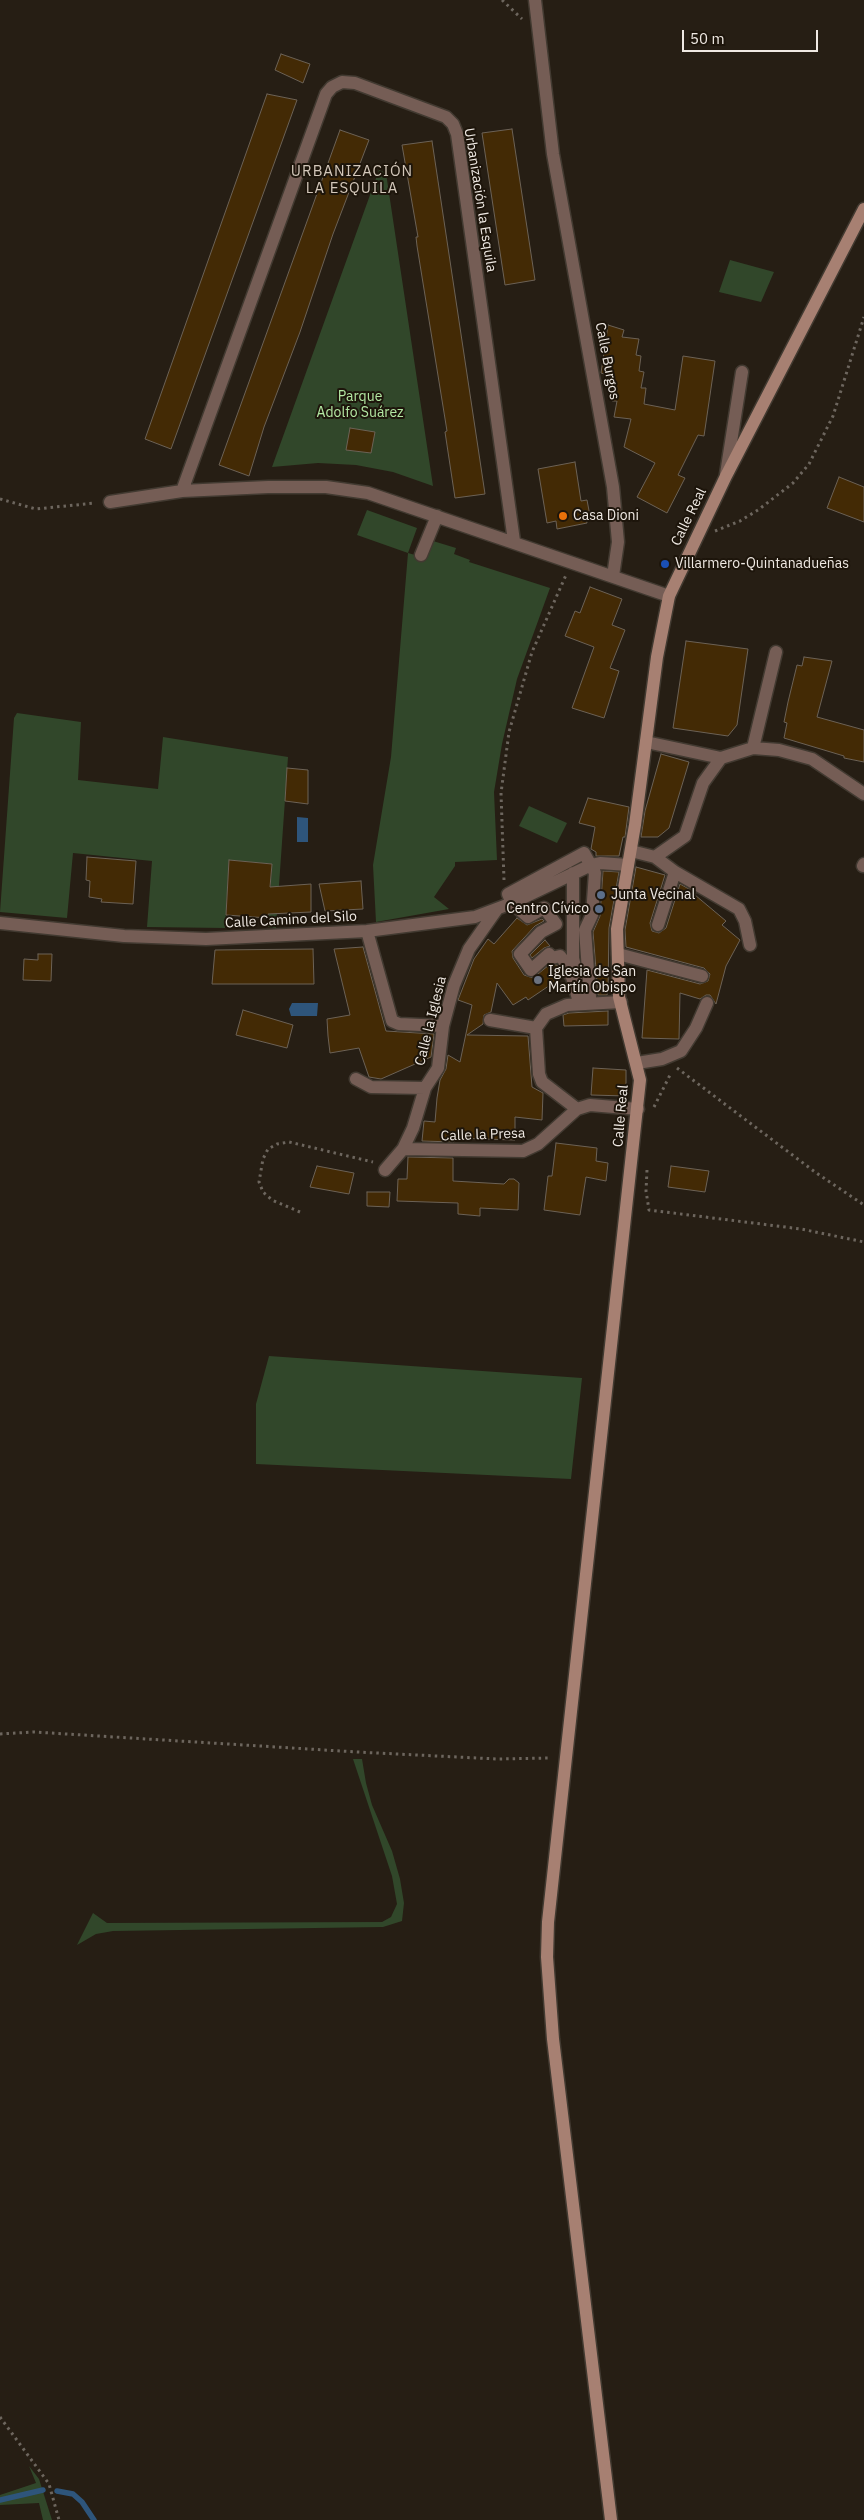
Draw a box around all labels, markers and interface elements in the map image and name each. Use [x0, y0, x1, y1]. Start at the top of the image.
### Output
scale bar [684, 20, 820, 52]
text: 50 m [690, 29, 725, 48]
street label: Urbanización la Esquila [460, 127, 500, 273]
district label: URBANIZACIÓN LA ESQUILA [289, 163, 415, 198]
street label: Calle Burgos [591, 321, 623, 401]
park label: Parque Adolfo Suárez [316, 389, 404, 422]
street label: Calle Real [668, 485, 710, 549]
place label: Casa Dioni [573, 508, 639, 524]
marker: Casa Dioni [557, 510, 569, 522]
place label: Villarmero-Quintanadueñas [675, 556, 849, 572]
marker: Villarmero-Quintanadueñas [659, 558, 671, 570]
place label: Junta Vecinal [611, 887, 695, 903]
marker: Junta Vecinal [595, 889, 607, 901]
place label: Centro Cívico [506, 901, 589, 917]
marker: Centro Cívico [593, 903, 605, 915]
street label: Calle Camino del Silo [225, 908, 357, 932]
place label: Iglesia de San Martín Obispo [548, 964, 636, 996]
marker: Iglesia de San Martín Obispo [532, 974, 544, 986]
street label: Calle la Iglesia [412, 975, 450, 1067]
street label: Calle Real [610, 1084, 632, 1148]
street label: Calle la Presa [440, 1125, 526, 1145]

